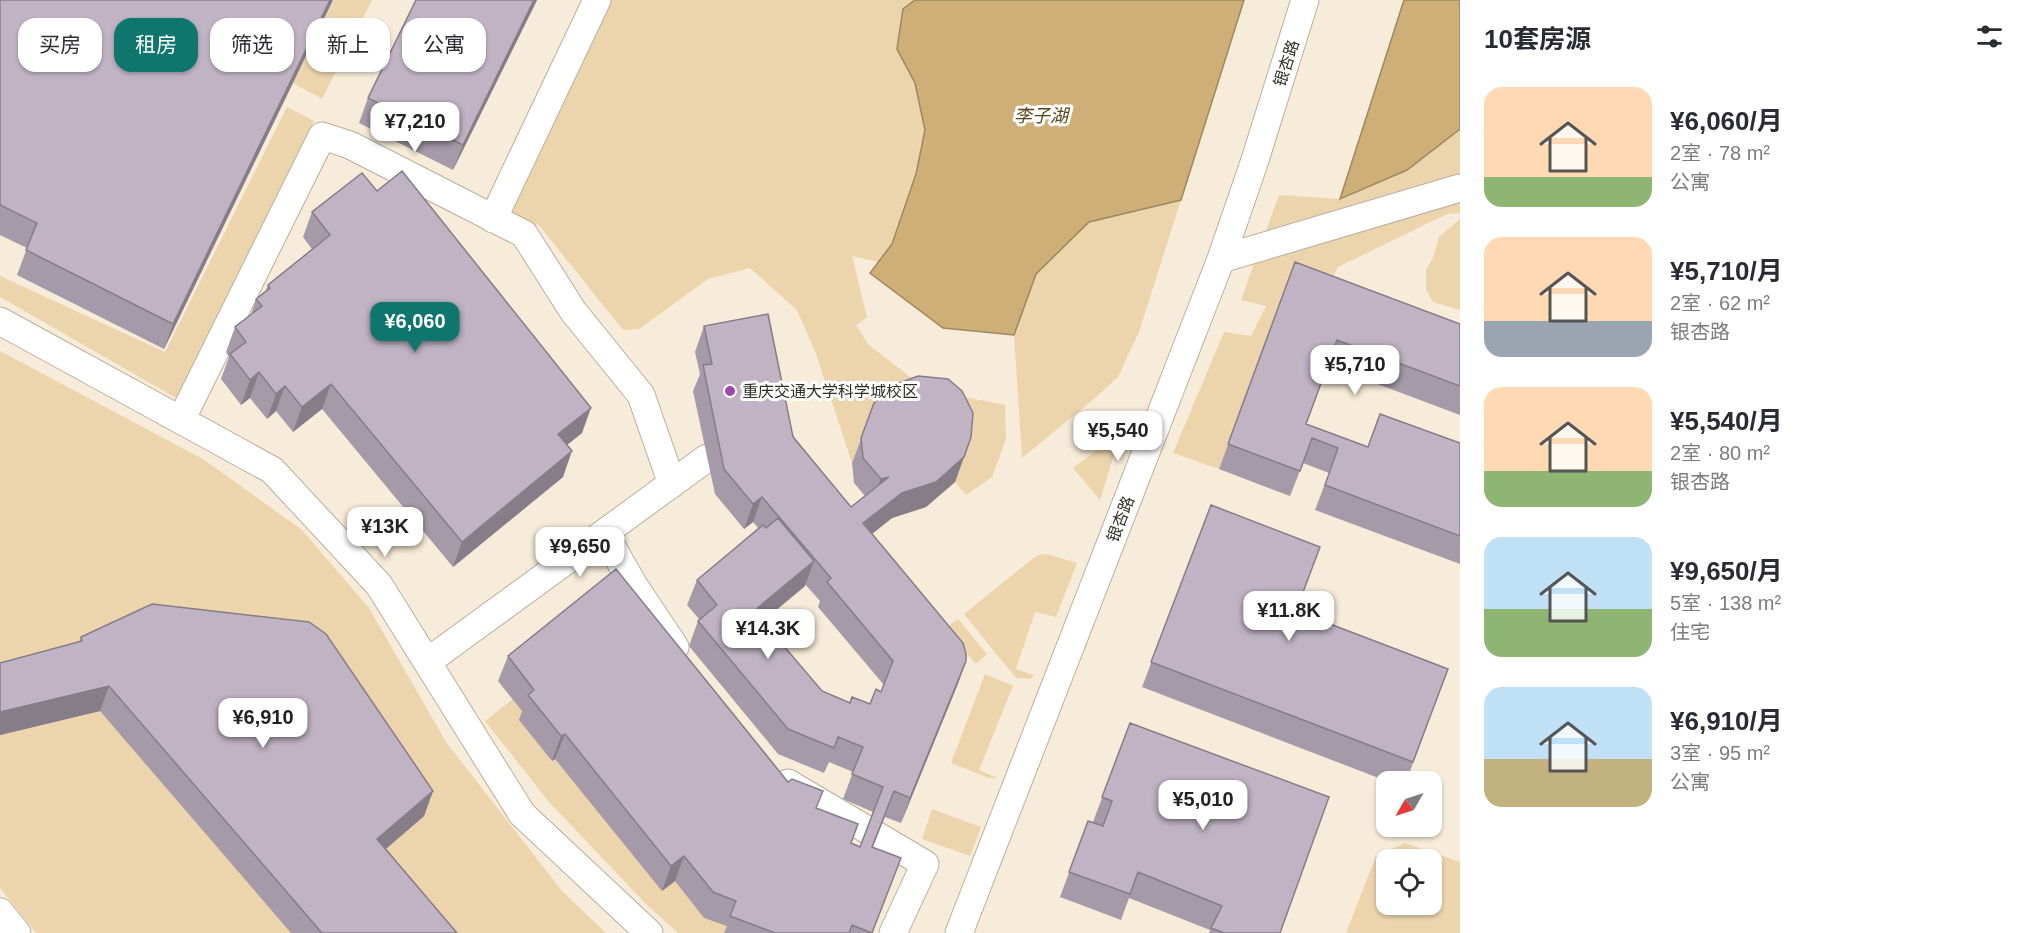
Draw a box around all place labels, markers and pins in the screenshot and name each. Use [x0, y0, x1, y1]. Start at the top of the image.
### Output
pin: ¥7,210 [366, 102, 464, 153]
pin: ¥6,060 [366, 302, 464, 353]
pin: ¥5,710 [1306, 345, 1404, 396]
place label: 重庆交通大学科学城校区 [742, 383, 918, 400]
marker: 重庆交通大学科学城校区 [723, 384, 737, 398]
pin: ¥5,540 [1069, 411, 1167, 462]
pin: ¥13K [349, 507, 421, 558]
pin: ¥9,650 [531, 527, 629, 578]
pin: ¥11.8K [1240, 591, 1338, 642]
pin: ¥14.3K [719, 609, 817, 660]
pin: ¥6,910 [214, 698, 312, 749]
pin: ¥5,010 [1154, 780, 1252, 831]

